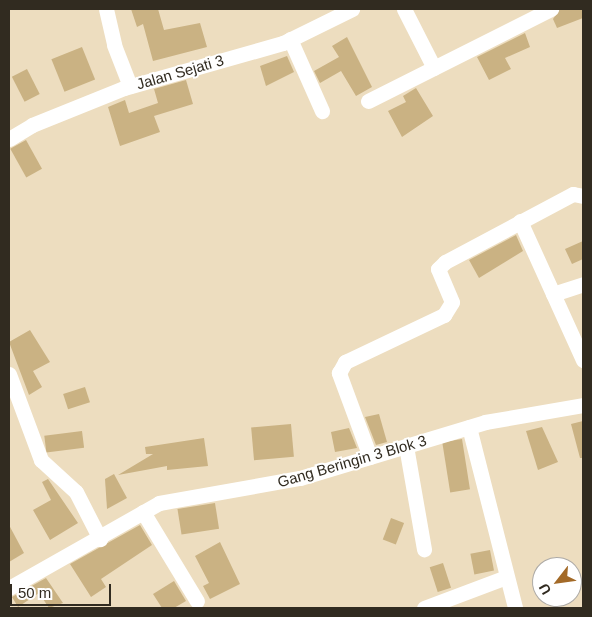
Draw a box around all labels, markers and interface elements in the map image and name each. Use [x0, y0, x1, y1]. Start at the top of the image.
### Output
street label: Jalan Sejati 3 [134, 51, 226, 93]
street label: Gang Beringin 3 Blok 3 [275, 431, 429, 491]
north arrow [532, 557, 582, 607]
scale bar [12, 574, 114, 606]
text: U [535, 581, 554, 597]
text: 50 m [18, 584, 51, 601]

